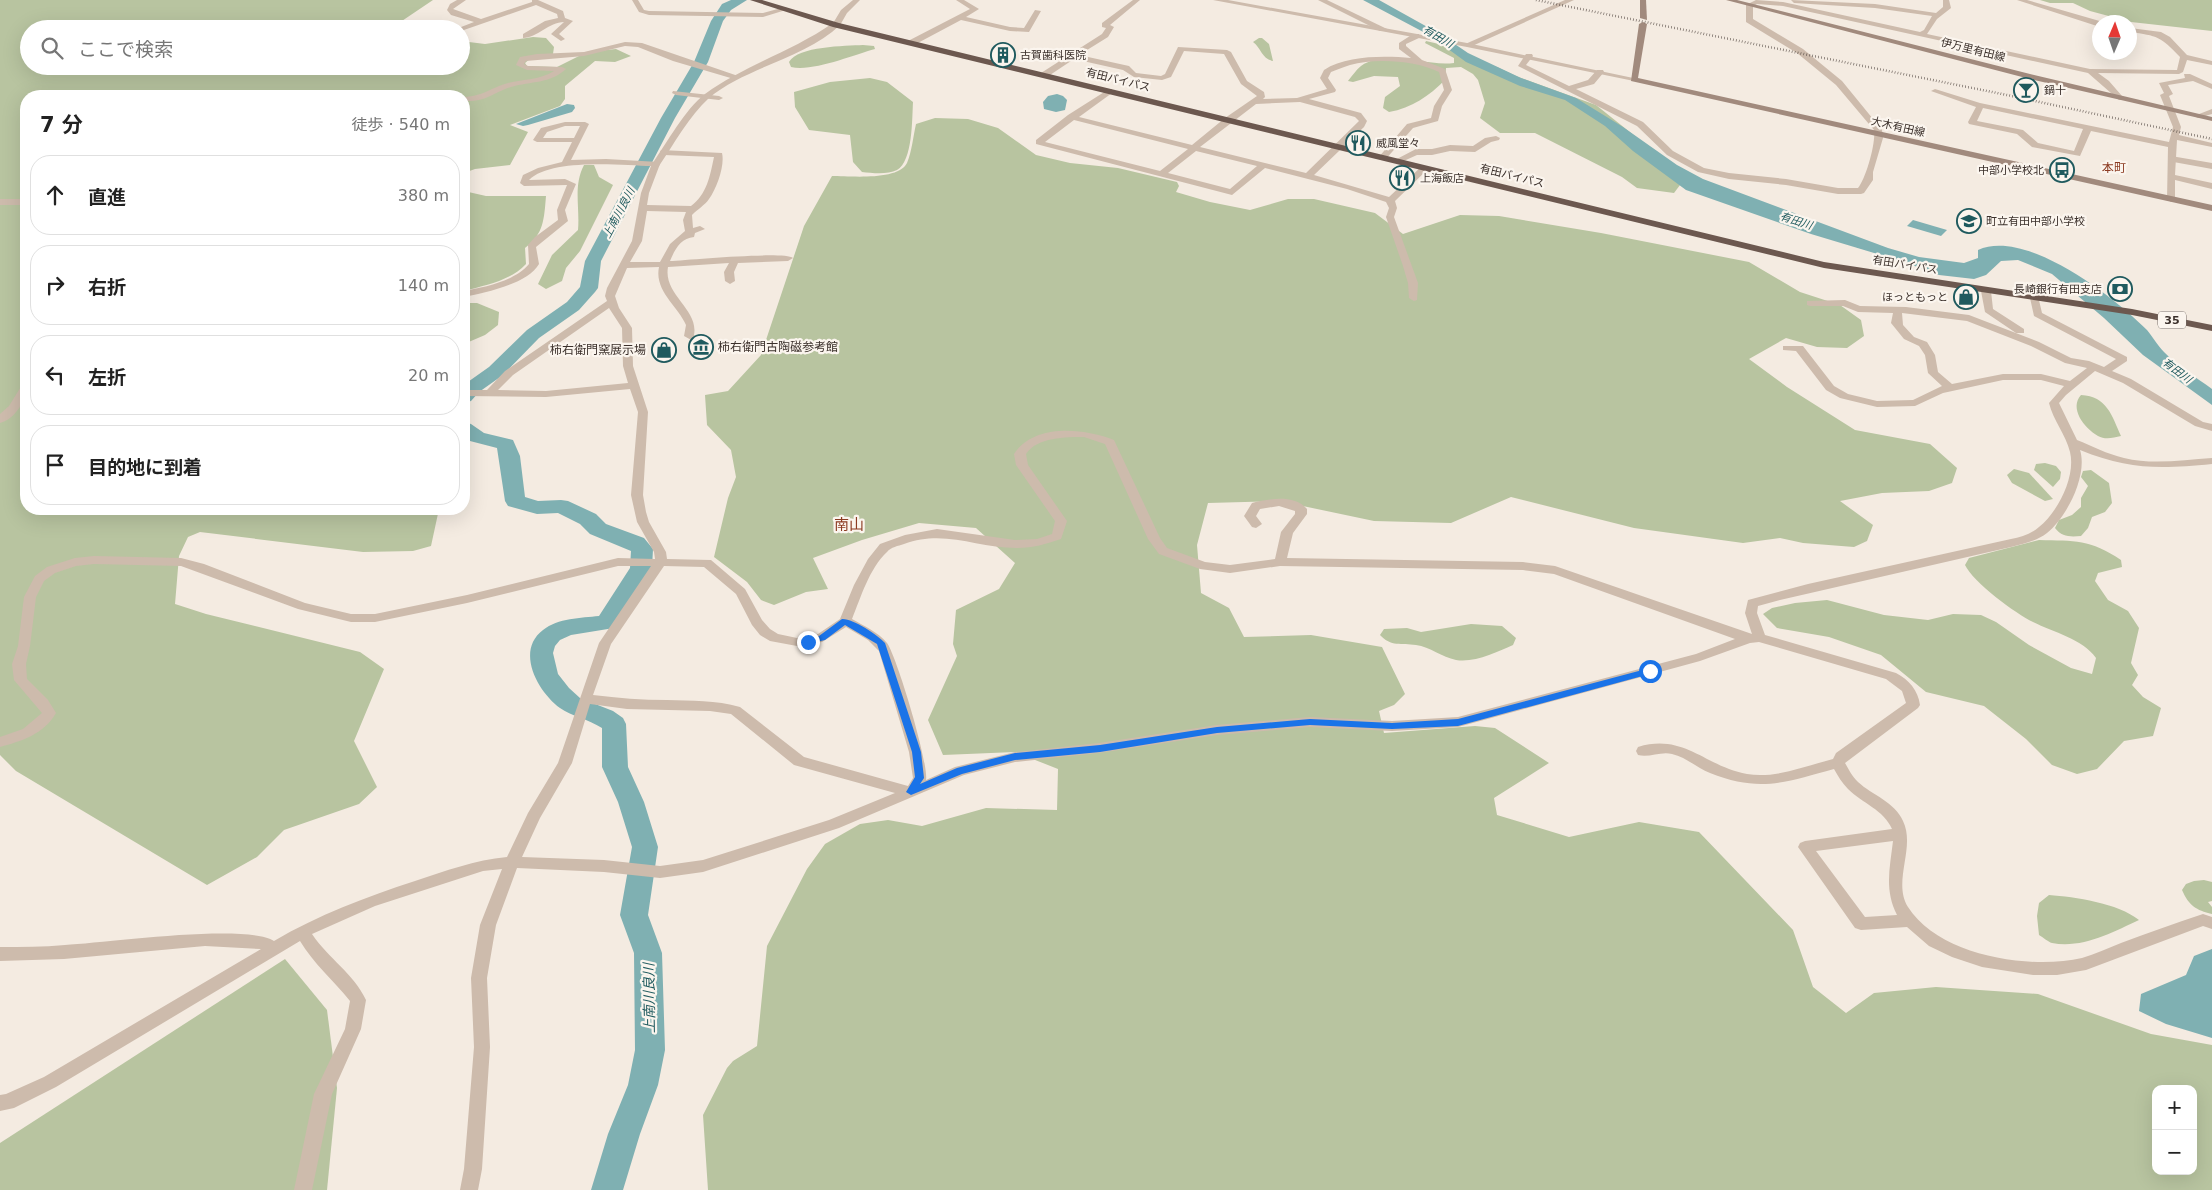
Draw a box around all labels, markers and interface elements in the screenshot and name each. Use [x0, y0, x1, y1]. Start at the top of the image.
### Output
north arrow [2092, 15, 2137, 60]
search box [20, 20, 470, 75]
water label: 有田川 [1420, 23, 1456, 51]
icon: search [38, 34, 66, 62]
street label: 伊万里有田線 [1939, 36, 2007, 64]
text: ここで検索 [78, 38, 173, 60]
building icon: 古賀歯科医院 [990, 42, 1016, 68]
place label: 古賀歯科医院 [1020, 49, 1086, 62]
street label: 有田バイパス [1085, 66, 1151, 94]
bar icon: 鍋十 [2013, 77, 2039, 103]
place label: 鍋十 [2044, 84, 2066, 97]
text: 7 分 [40, 113, 83, 137]
street label: 大木有田線 [1870, 114, 1926, 140]
text: 徒歩 · 540 m [352, 115, 450, 134]
restaurant icon: 威風堂々 [1345, 130, 1371, 156]
place label: 威風堂々 [1376, 137, 1420, 150]
bus stop icon: 中部小学校北 [2049, 157, 2075, 183]
district label: 本町 [2102, 161, 2126, 175]
street label: 有田バイパス [1479, 162, 1545, 190]
place label: 中部小学校北 [1978, 164, 2044, 177]
restaurant icon: 上海飯店 [1389, 165, 1415, 191]
place label: 上海飯店 [1420, 172, 1464, 185]
icon: ahead [41, 181, 69, 209]
water label: 上南川良川 [600, 185, 638, 240]
text: 直進 [88, 186, 126, 208]
text: 380 m [398, 186, 449, 205]
school or university icon: 町立有田中部小学校 [1956, 208, 1982, 234]
water label: 有田川 [1778, 210, 1815, 233]
place label: 町立有田中部小学校 [1986, 215, 2085, 228]
street label: 有田バイパス [1871, 253, 1939, 277]
icon: right [41, 271, 69, 299]
text: 右折 [88, 276, 126, 298]
text: 140 m [398, 276, 449, 295]
bank icon: 長崎銀行有田支店 [2107, 276, 2133, 302]
place label: 長崎銀行有田支店 [2014, 283, 2102, 296]
shop icon: ほっともっと [1953, 284, 1979, 310]
place label: ほっともっと [1882, 291, 1948, 304]
road number: 35 [2158, 312, 2186, 328]
museum icon: 柿右衛門古陶磁参考館 [688, 334, 714, 360]
shop icon: 柿右衛門窯展示場 [651, 337, 677, 363]
place label: 柿右衛門古陶磁参考館 [718, 340, 838, 354]
place label: 柿右衛門窯展示場 [550, 343, 646, 357]
water label: 有田川 [2160, 356, 2195, 387]
icon: left [41, 361, 69, 389]
text: 左折 [88, 366, 126, 388]
text: 20 m [408, 366, 449, 385]
icon: arrive [41, 451, 69, 479]
text: 目的地に到着 [88, 456, 202, 478]
district label: 南山 [834, 516, 864, 534]
route end [797, 631, 820, 654]
route start [1639, 660, 1662, 683]
water label: 上南川良川 [640, 961, 658, 1033]
map controls [2152, 1085, 2197, 1175]
button: + [2152, 1085, 2197, 1130]
button: − [2152, 1130, 2197, 1175]

